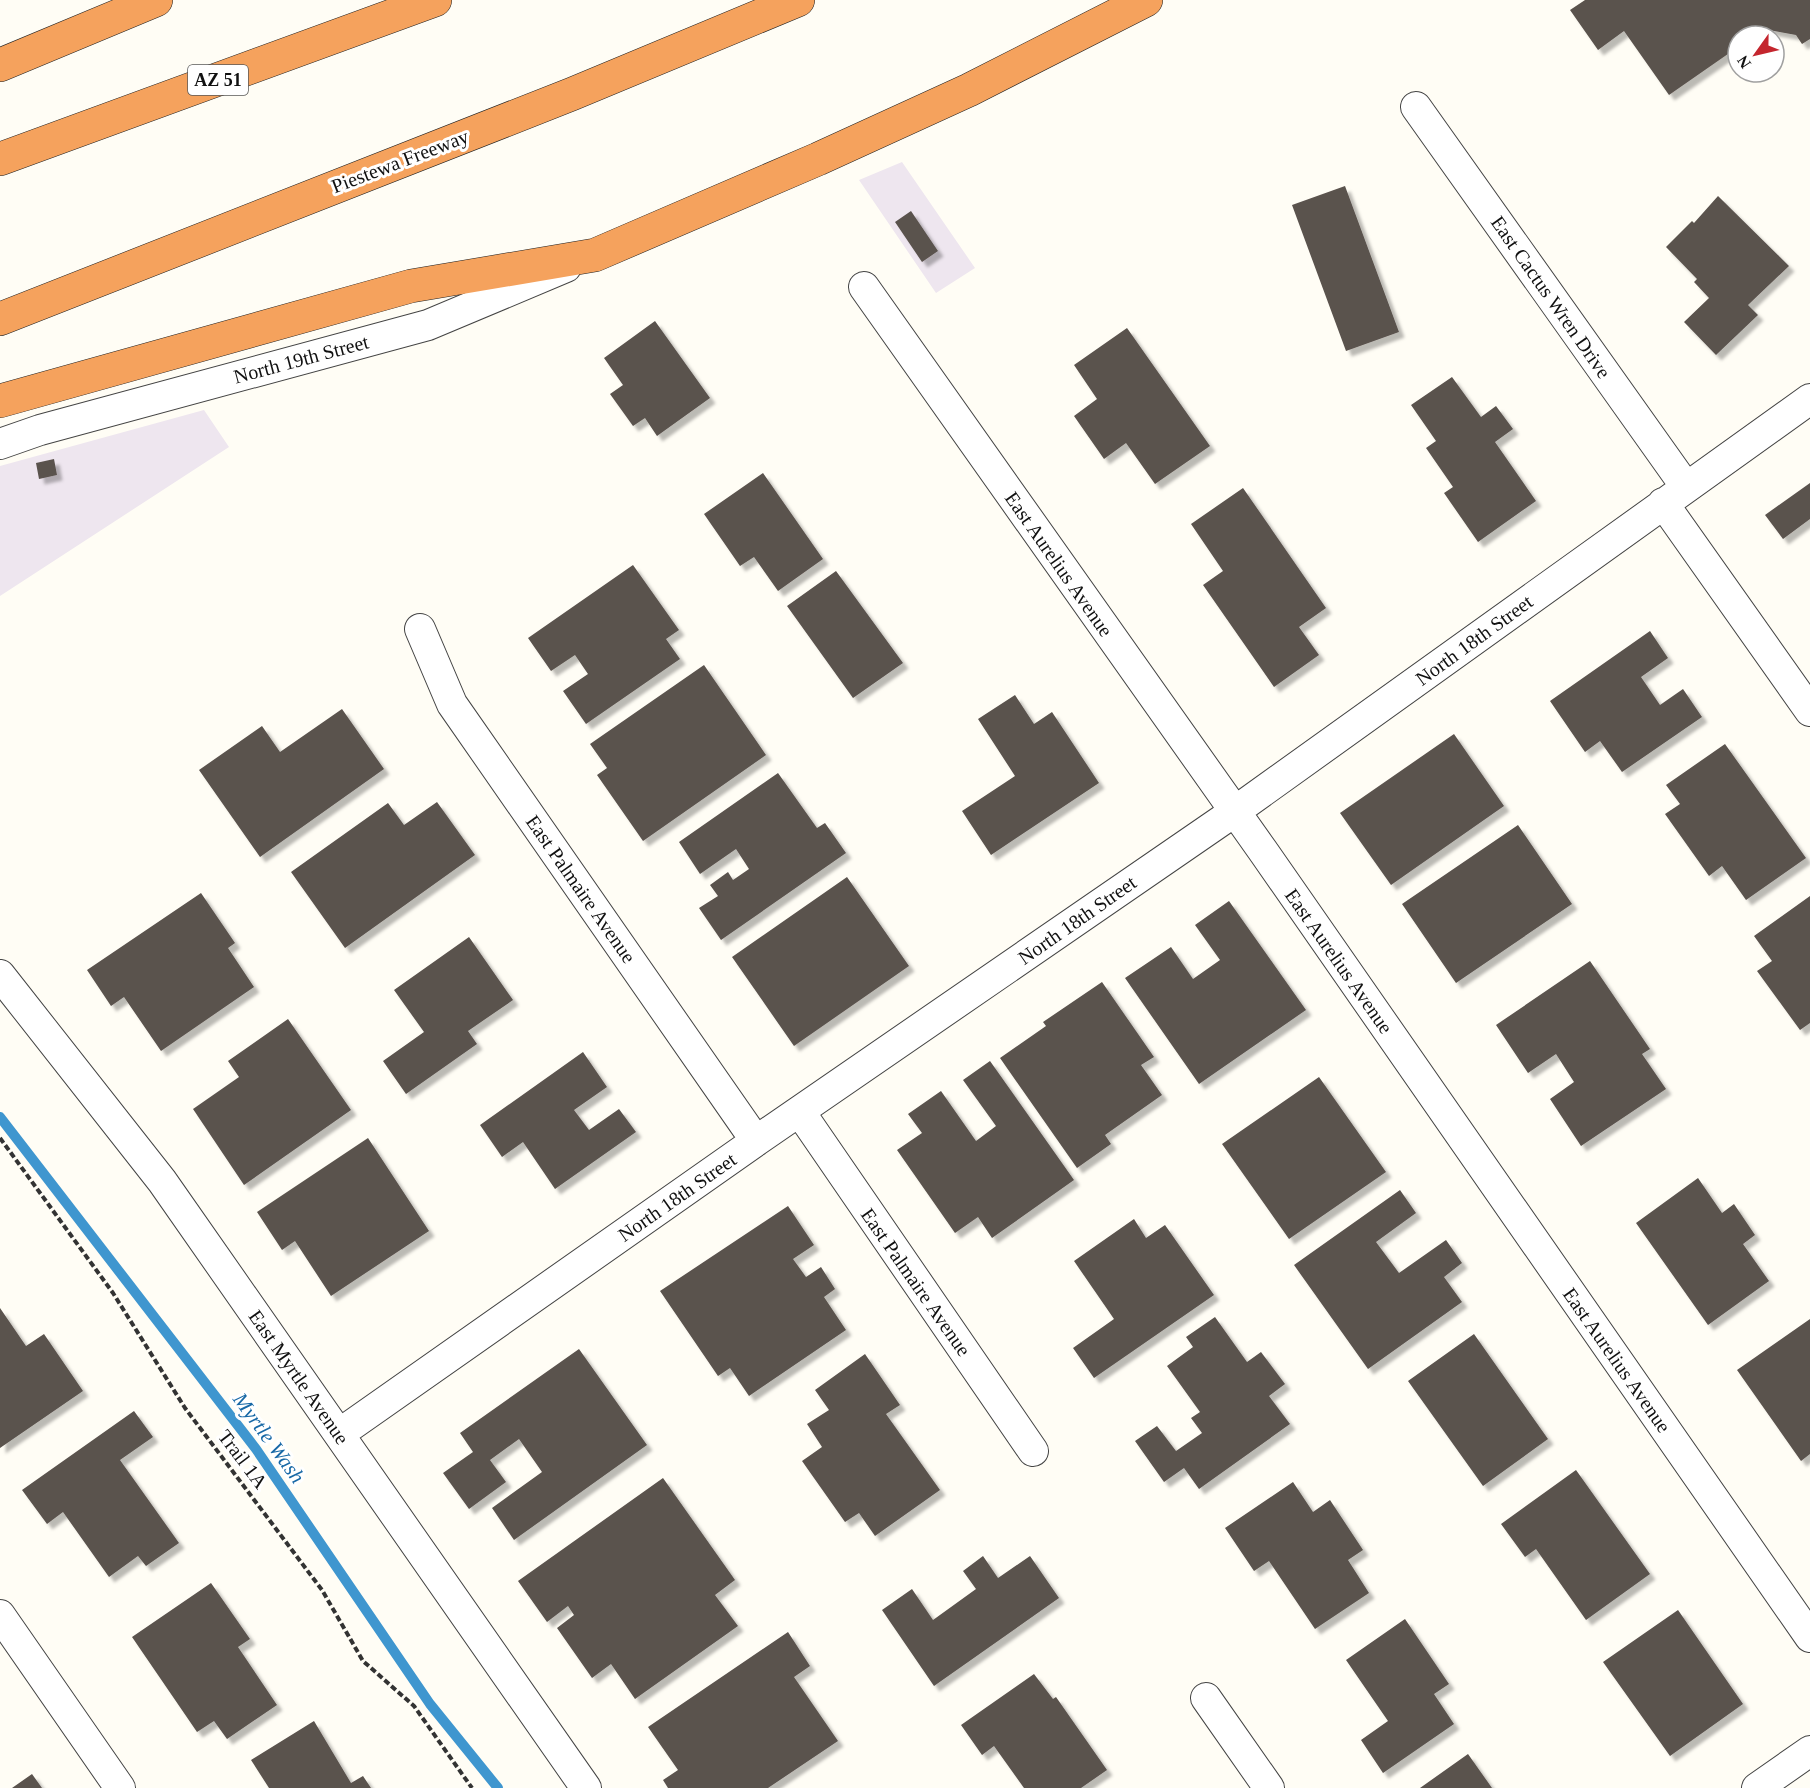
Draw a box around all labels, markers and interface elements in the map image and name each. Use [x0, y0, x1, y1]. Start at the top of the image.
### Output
north arrow [1726, 24, 1786, 84]
text: N [1733, 52, 1754, 72]
road number: AZ 51 [188, 65, 248, 95]
street label: Piestewa Freeway [328, 125, 472, 198]
street label: East Cactus Wren Drive [1487, 212, 1615, 382]
street label: North 19th Street [231, 330, 371, 388]
street label: East Aurelius Avenue [1001, 487, 1117, 641]
street label: North 18th Street [1411, 590, 1537, 690]
street label: East Palmaire Avenue [522, 811, 640, 967]
street label: North 18th Street [1014, 871, 1141, 969]
street label: East Aurelius Avenue [1281, 884, 1397, 1038]
street label: North 18th Street [614, 1148, 741, 1246]
street label: East Palmaire Avenue [857, 1204, 975, 1360]
street label: East Aurelius Avenue [1559, 1283, 1675, 1437]
street label: East Myrtle Avenue [244, 1306, 354, 1449]
water label: Myrtle Wash [228, 1387, 310, 1488]
street label: Trail 1A [214, 1425, 272, 1493]

